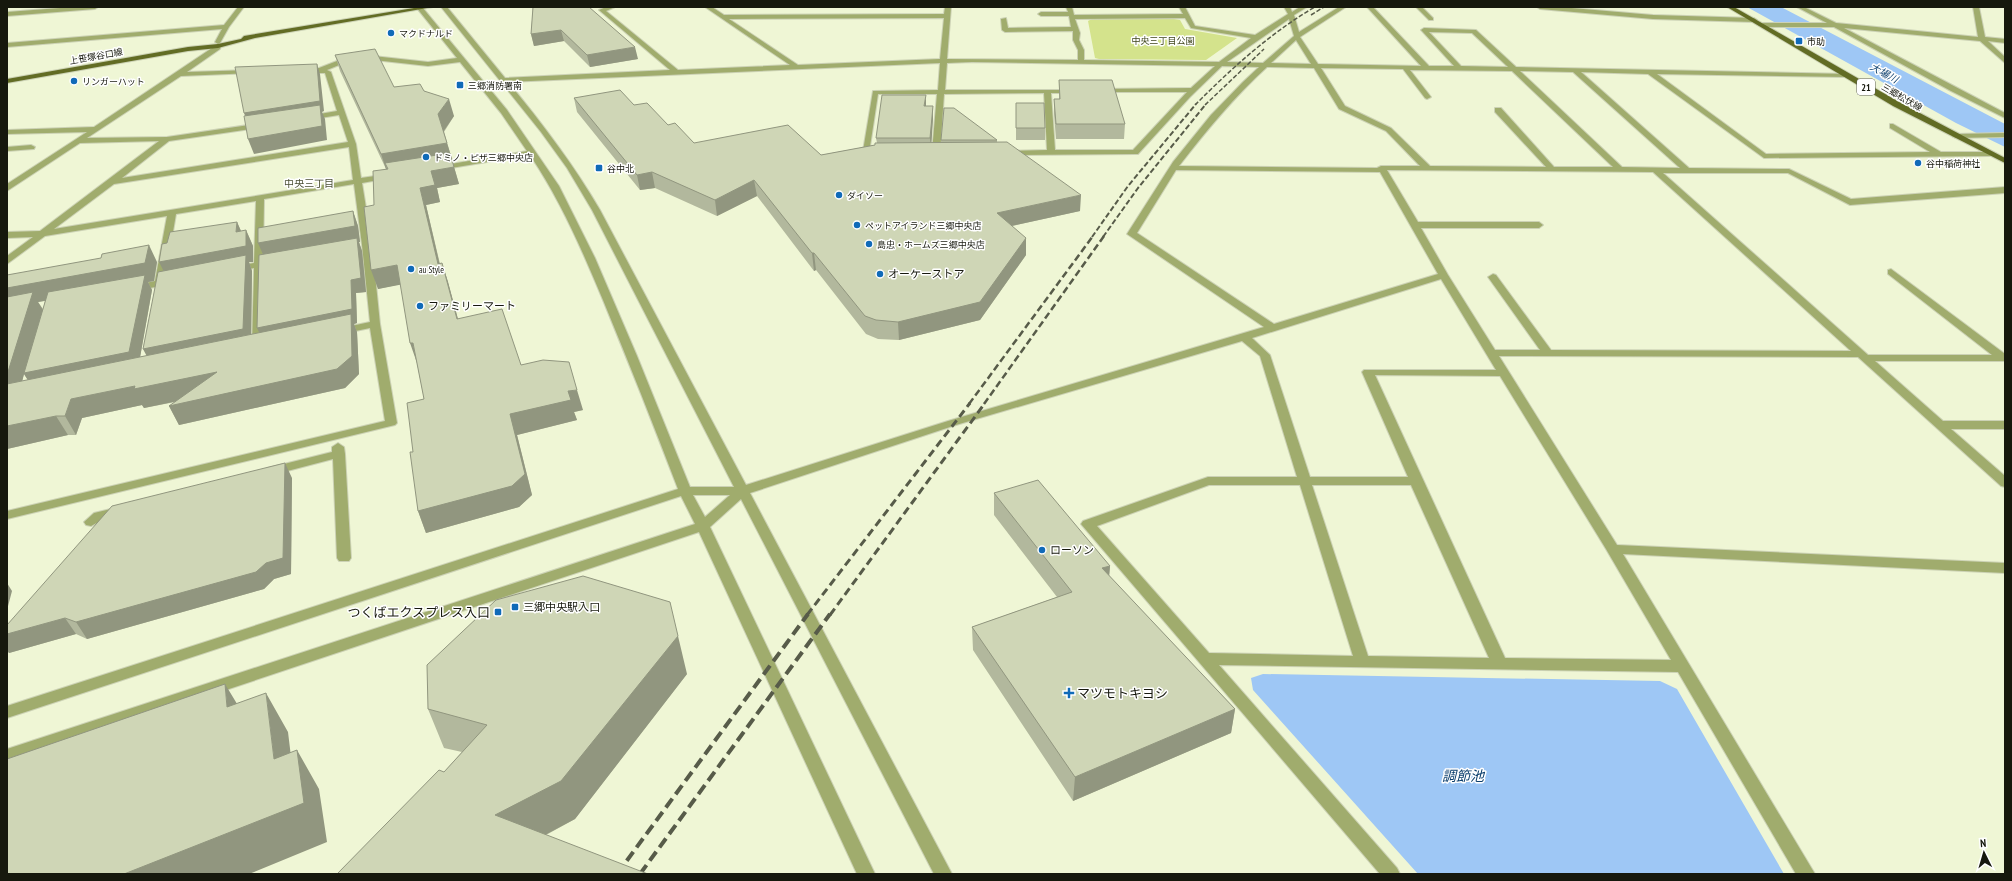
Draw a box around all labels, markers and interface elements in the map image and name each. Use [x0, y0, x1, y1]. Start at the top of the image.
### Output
marker: マクドナルド [386, 28, 396, 38]
place label: マクドナルド [399, 28, 453, 39]
park label: 中央三丁目公園 [1131, 35, 1195, 46]
marker: 市助 [1794, 36, 1804, 46]
place label: 市助 [1807, 36, 1825, 47]
street label: 上笹塚谷口線 [68, 46, 125, 66]
water label: 大場川 [1868, 60, 1901, 86]
marker: リンガーハット [69, 76, 79, 86]
place label: リンガーハット [82, 76, 145, 87]
road number: 21 [1857, 79, 1875, 95]
marker: 三郷消防署南 [455, 80, 465, 90]
place label: 三郷消防署南 [468, 80, 522, 91]
street label: 三郷松伏線 [1880, 81, 1925, 114]
marker: ドミノ・ピザ三郷中央店 [421, 152, 431, 162]
place label: ドミノ・ピザ三郷中央店 [434, 152, 533, 163]
marker: 谷中稲荷神社 [1913, 158, 1923, 168]
place label: 谷中稲荷神社 [1926, 158, 1980, 169]
marker: 谷中北 [594, 163, 604, 173]
place label: 谷中北 [607, 163, 634, 174]
district label: 中央三丁目 [284, 177, 334, 190]
marker: ダイソー [834, 190, 844, 200]
place label: ダイソー [847, 190, 883, 201]
marker: ペットアイランド三郷中央店 [852, 220, 862, 230]
place label: ペットアイランド三郷中央店 [865, 220, 982, 231]
marker: 島忠・ホームズ三郷中央店 [864, 239, 874, 249]
place label: 島忠・ホームズ三郷中央店 [877, 239, 985, 250]
marker: au Style [406, 264, 416, 274]
place label: au Style [419, 264, 444, 275]
place label: オーケーストア [888, 267, 964, 281]
marker: オーケーストア [875, 269, 885, 279]
place label: ファミリーマート [428, 299, 516, 313]
marker: ファミリーマート [415, 301, 425, 311]
place label: ローソン [1050, 543, 1094, 557]
marker: ローソン [1037, 545, 1047, 555]
place label: 三郷中央駅入口 [523, 600, 600, 614]
marker: 三郷中央駅入口 [510, 602, 520, 612]
place label: つくばエクスプレス入口 [347, 604, 490, 621]
marker: つくばエクスプレス入口 [493, 607, 503, 617]
place label: マツモトキヨシ [1077, 685, 1168, 702]
marker: マツモトキヨシ [1064, 688, 1074, 698]
water label: 調節池 [1442, 767, 1486, 785]
north arrow [1964, 833, 2004, 873]
text: N [1980, 836, 1987, 850]

